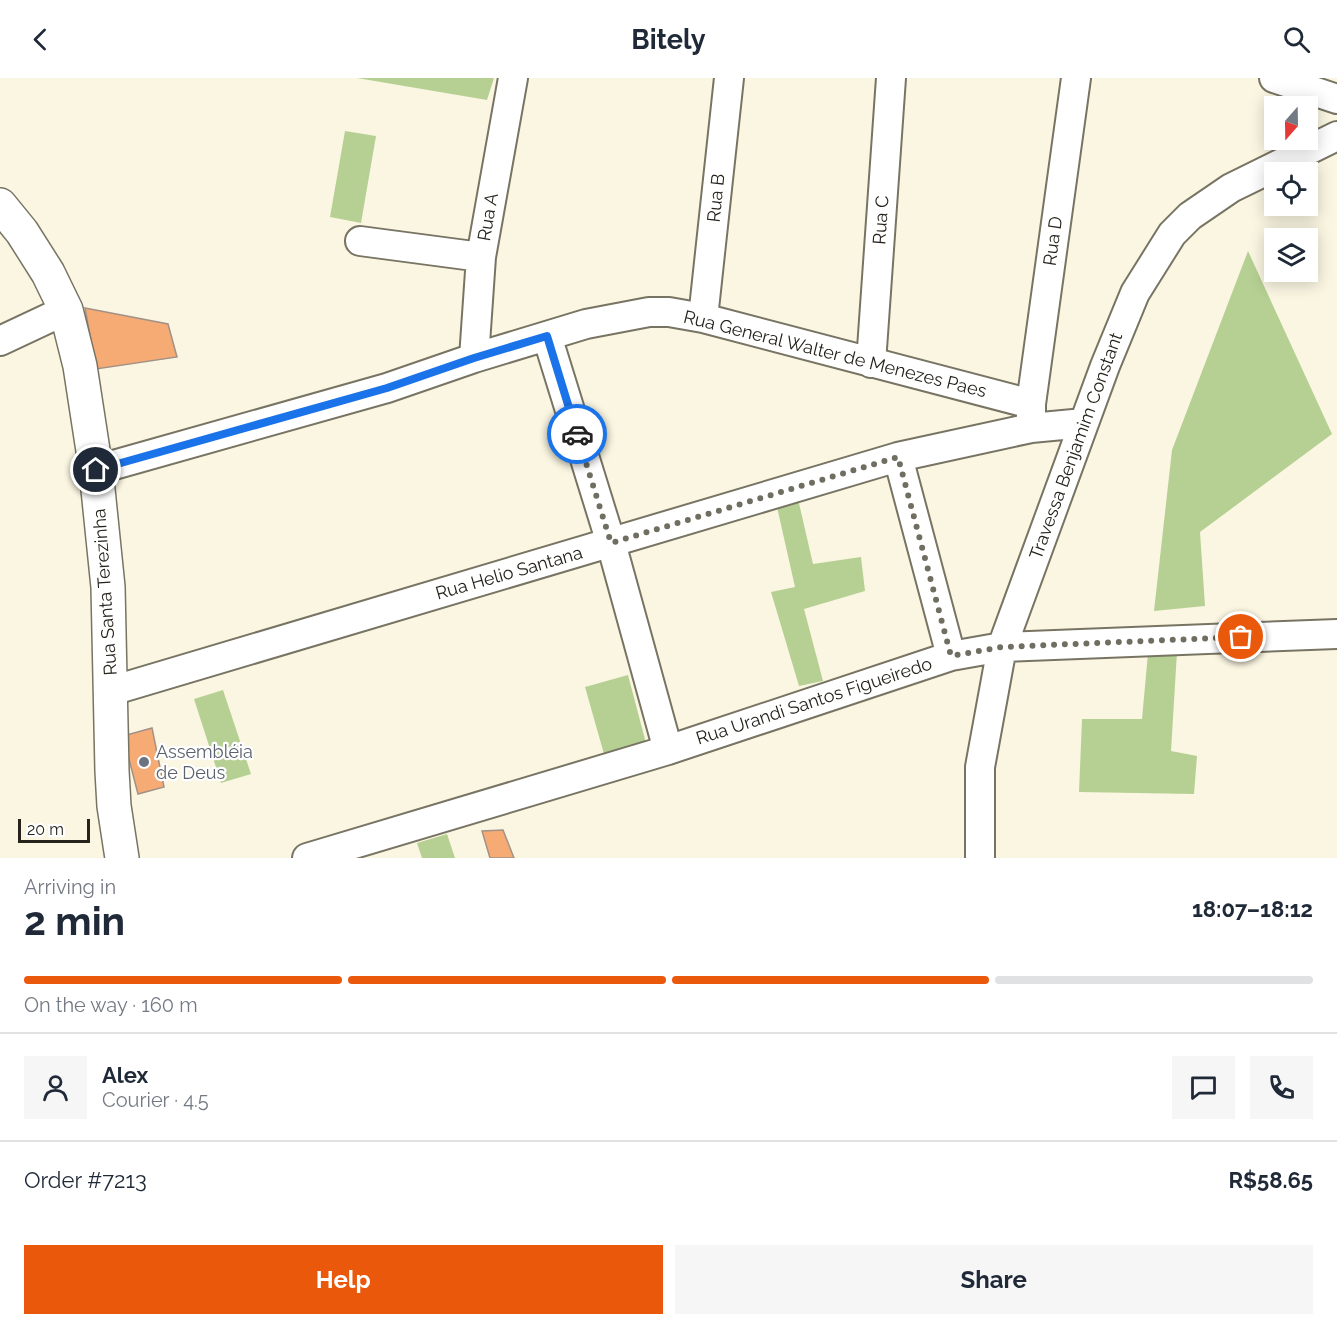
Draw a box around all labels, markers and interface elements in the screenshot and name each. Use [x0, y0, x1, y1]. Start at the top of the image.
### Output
icon: back [24, 23, 57, 56]
icon: search [1280, 23, 1313, 56]
text: Bitely [631, 24, 706, 55]
north arrow [1264, 96, 1318, 150]
map controls [1264, 96, 1318, 282]
button: locate [1264, 162, 1318, 216]
street label: Rua B [703, 173, 728, 223]
street label: Rua A [473, 191, 502, 243]
street label: Rua C [868, 195, 893, 245]
street label: Rua D [1039, 215, 1066, 267]
button: layers [1264, 228, 1318, 282]
street label: Rua General Walter de Menezes Paes [682, 306, 989, 401]
street label: Travessa Benjamim Constant [1025, 330, 1126, 562]
courier [547, 404, 607, 464]
icon: car [561, 418, 594, 451]
pin [70, 444, 121, 495]
icon: home [79, 453, 112, 486]
street label: Rua Santa Terezinha [88, 508, 121, 676]
street label: Rua Helio Santana [433, 542, 585, 604]
pin [1215, 611, 1266, 662]
icon: bag [1224, 620, 1257, 653]
street label: Rua Urandi Santos Figueiredo [693, 652, 935, 749]
place label: Assembléia de Deus [156, 741, 253, 783]
marker: Assembléia de Deus [137, 755, 151, 769]
scale bar [18, 816, 90, 844]
text: 20 m [27, 820, 64, 839]
text: Arriving in [24, 875, 116, 899]
text: 18:07–18:12 [1192, 896, 1313, 922]
text: 2 min [24, 898, 125, 944]
text: On the way · 160 m [24, 993, 198, 1017]
button: person [24, 1056, 87, 1119]
button: chat [1172, 1056, 1235, 1119]
button: phone [1250, 1056, 1313, 1119]
text: Alex [102, 1062, 148, 1088]
text: Courier · 4.5 [102, 1088, 209, 1112]
text: Order #7213 [24, 1167, 147, 1193]
text: R$58.65 [1228, 1167, 1313, 1193]
button: Help [24, 1245, 663, 1314]
button: Share [675, 1245, 1313, 1314]

